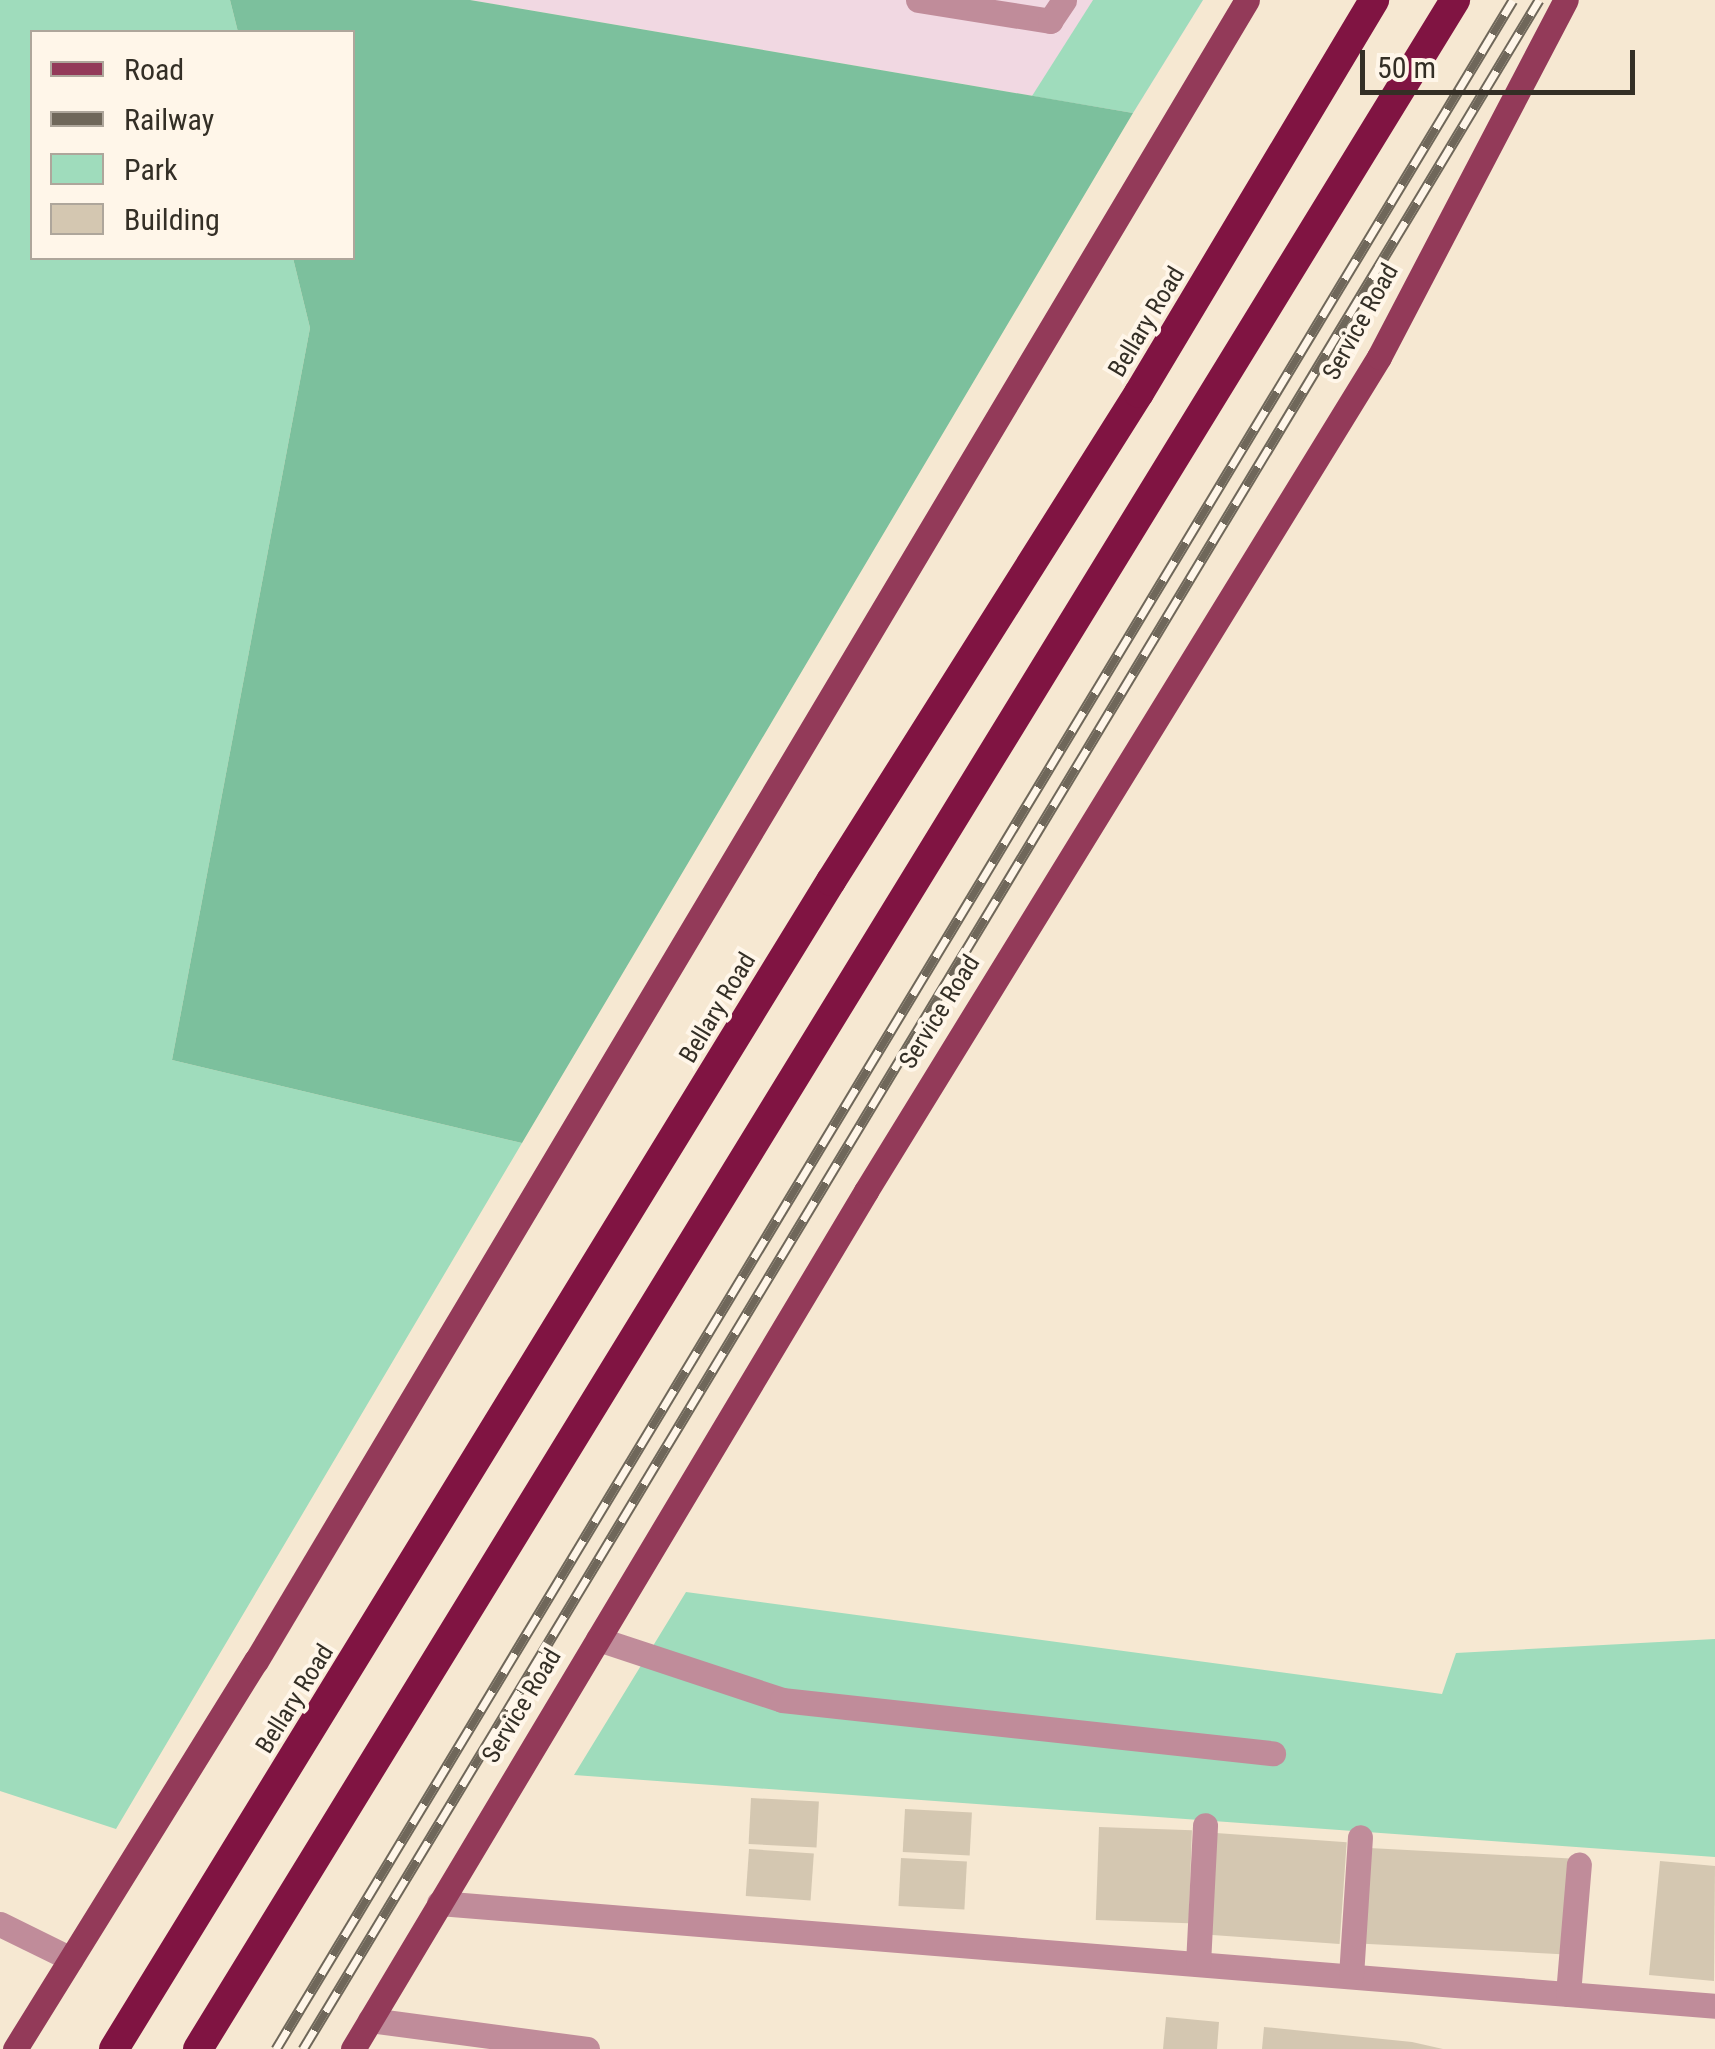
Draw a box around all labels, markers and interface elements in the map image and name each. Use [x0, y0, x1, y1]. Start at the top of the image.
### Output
legend [30, 30, 355, 260]
scale bar [1365, 30, 1640, 92]
text: 50 m [1377, 50, 1436, 85]
text: Road [124, 52, 184, 87]
text: Railway [124, 102, 214, 137]
text: Park [124, 152, 178, 187]
text: Building [124, 202, 220, 237]
street label: Service Road [1317, 259, 1405, 385]
street label: Bellary Road [1102, 262, 1192, 382]
street label: Bellary Road [673, 948, 763, 1068]
street label: Service Road [893, 950, 987, 1074]
street label: Bellary Road [250, 1639, 340, 1759]
street label: Service Road [476, 1643, 568, 1769]

